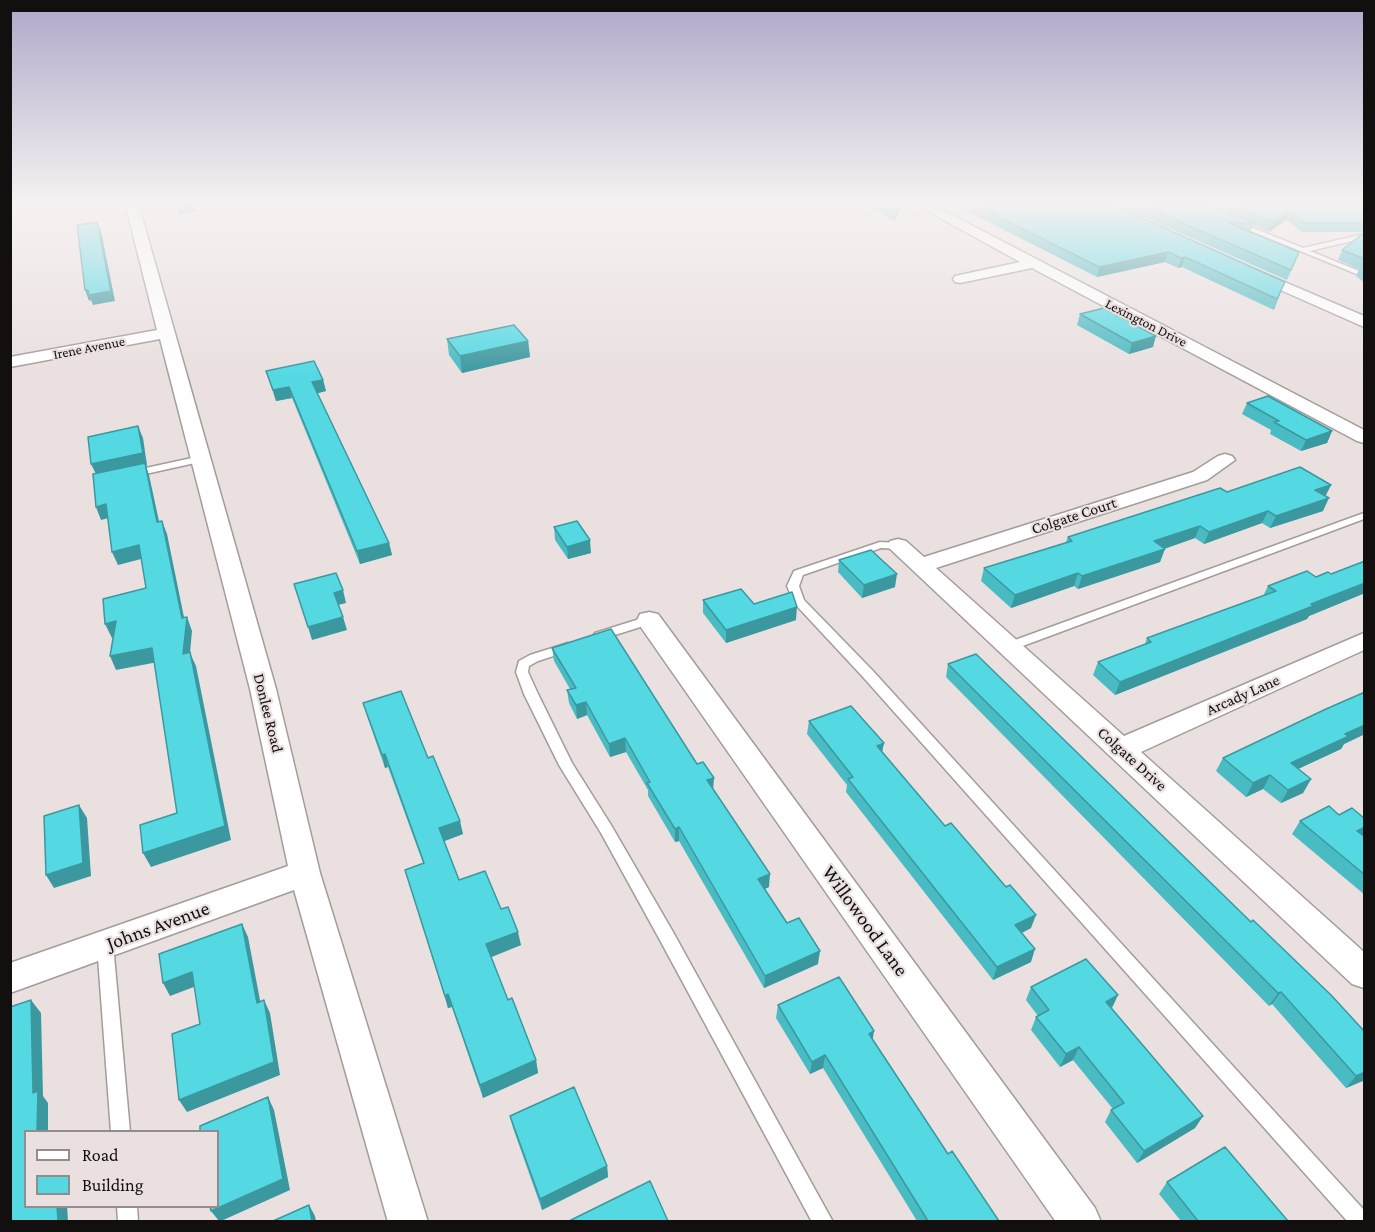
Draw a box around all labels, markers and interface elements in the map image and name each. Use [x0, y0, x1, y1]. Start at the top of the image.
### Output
street label: Lexington Drive [1102, 295, 1190, 351]
street label: Irene Avenue [52, 333, 126, 363]
street label: Colgate Court [1029, 493, 1119, 539]
street label: Arcady Lane [1203, 670, 1283, 720]
street label: Donlee Road [249, 671, 287, 755]
street label: Colgate Drive [1093, 723, 1171, 795]
street label: Willowood Lane [817, 861, 913, 981]
street label: Johns Avenue [103, 896, 213, 956]
legend [24, 1130, 219, 1208]
text: Road [82, 1145, 119, 1165]
text: Building [82, 1175, 143, 1195]

